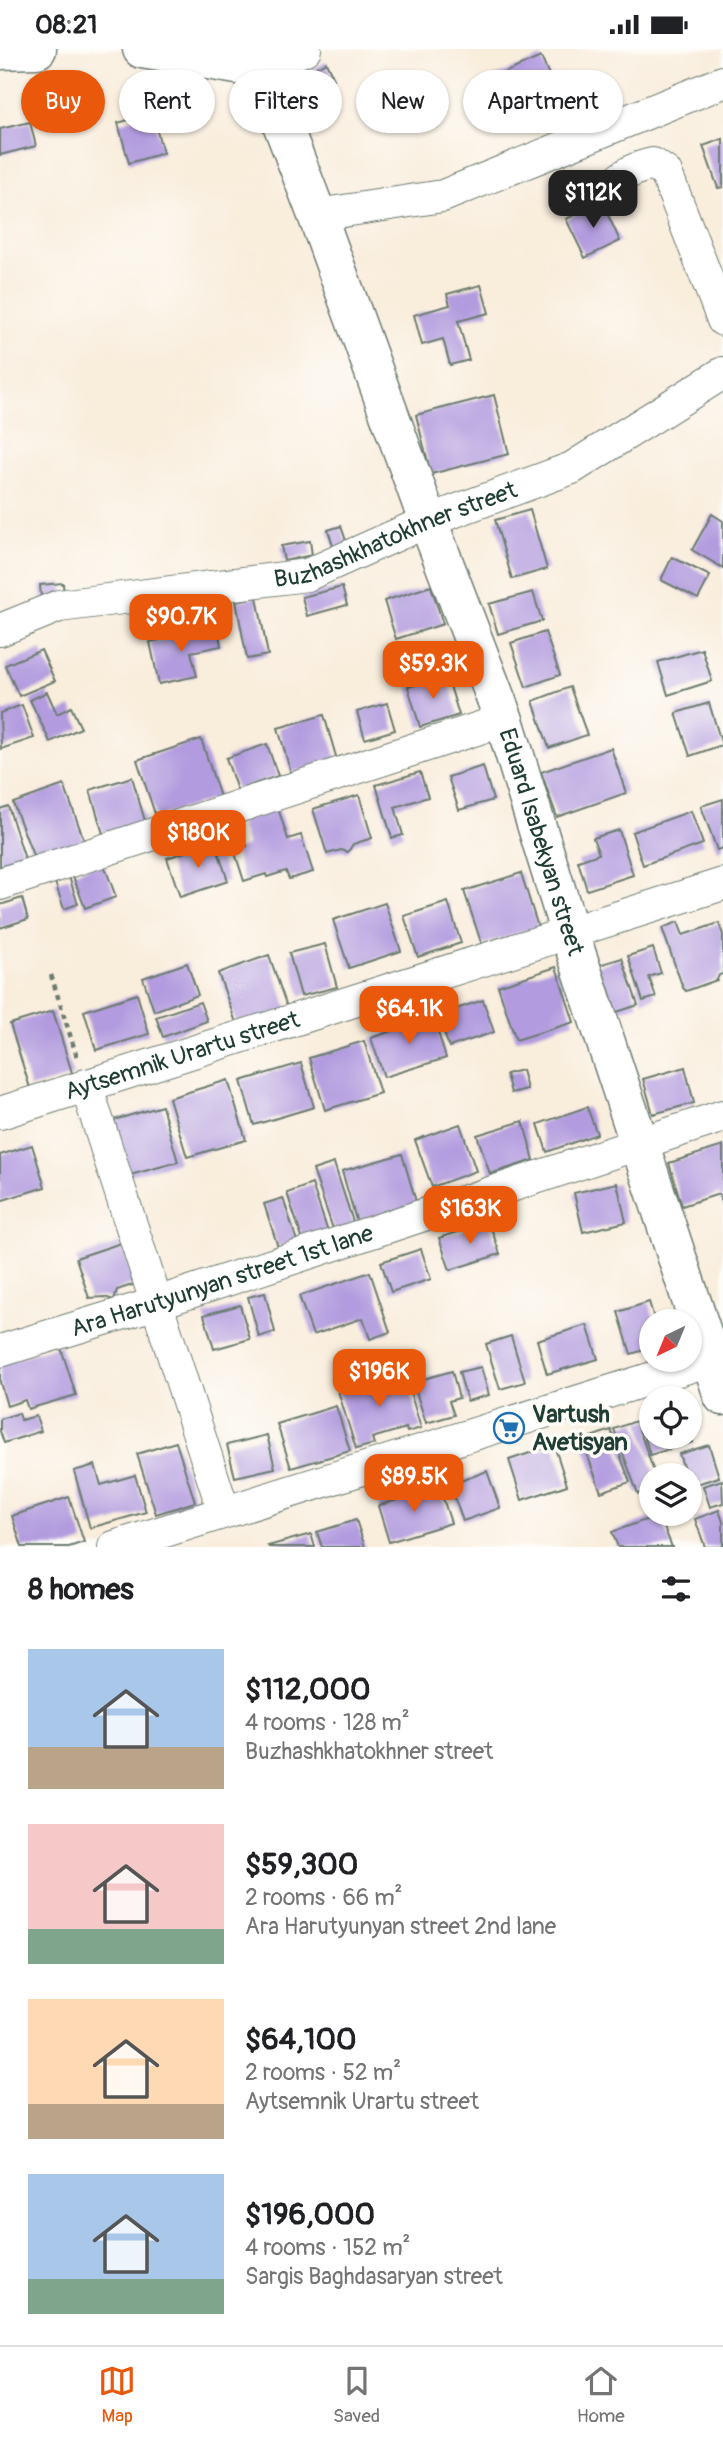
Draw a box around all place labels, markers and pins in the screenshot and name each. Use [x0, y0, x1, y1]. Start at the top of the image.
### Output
pin: $112K [544, 171, 642, 230]
pin: $90.7K [124, 595, 238, 654]
pin: $59.3K [376, 641, 490, 701]
pin: $180K [149, 811, 247, 870]
pin: $64.1K [352, 986, 466, 1046]
pin: $163K [421, 1187, 519, 1246]
pin: $196K [330, 1349, 428, 1409]
place label: Vartush Avetisyan [532, 1400, 628, 1457]
supermarket icon: Vartush Avetisyan [492, 1411, 526, 1445]
pin: $89.5K [357, 1455, 471, 1514]

